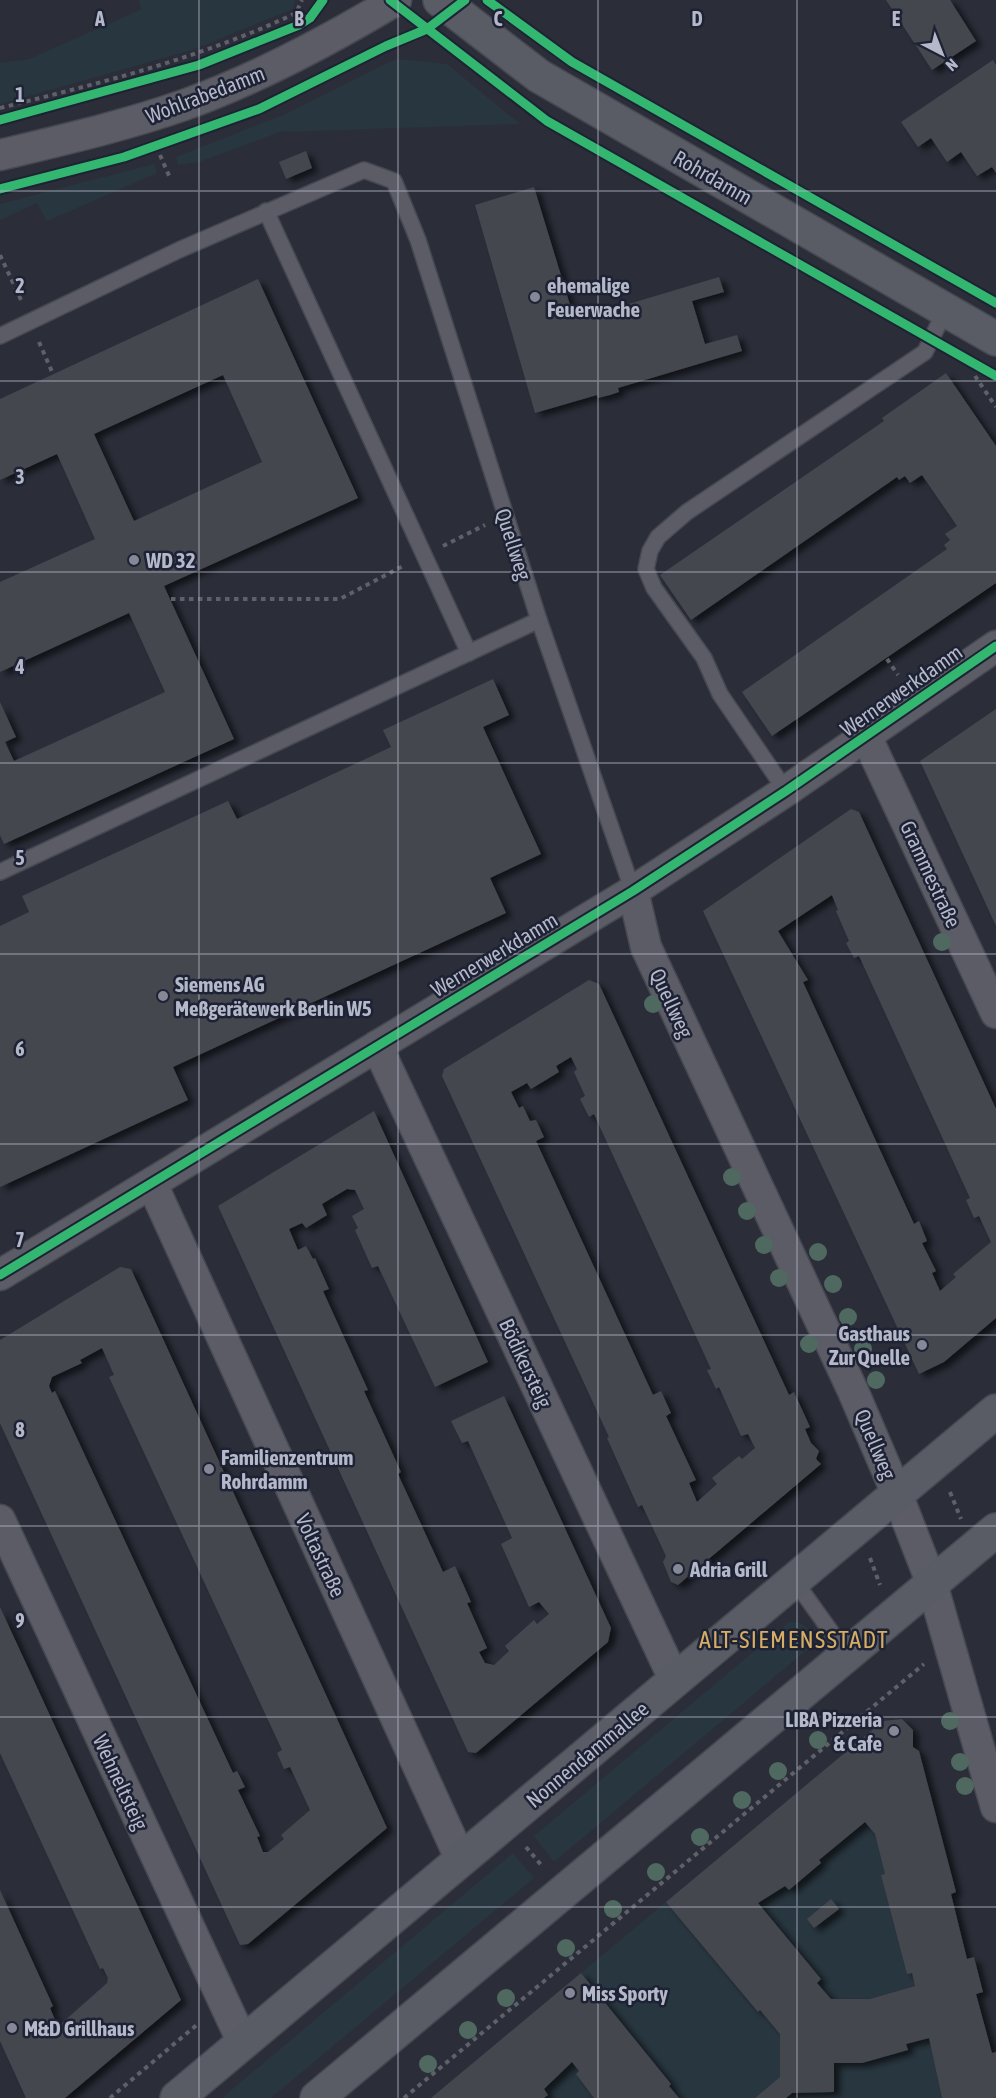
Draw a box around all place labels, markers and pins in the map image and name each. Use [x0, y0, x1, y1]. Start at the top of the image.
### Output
place label: ehemalige Feuerwache [547, 273, 640, 321]
marker: ehemalige Feuerwache [528, 290, 542, 304]
place label: WD 32 [145, 548, 196, 572]
marker: WD 32 [127, 553, 141, 567]
place label: Siemens AG Meßgerätewerk Berlin W5 [175, 972, 372, 1020]
marker: Siemens AG Meßgerätewerk Berlin W5 [156, 989, 170, 1003]
place label: Gasthaus Zur Quelle [829, 1321, 911, 1369]
marker: Gasthaus Zur Quelle [915, 1338, 929, 1352]
place label: Familienzentrum Rohrdamm [221, 1445, 353, 1493]
marker: Familienzentrum Rohrdamm [202, 1462, 216, 1476]
place label: Adria Grill [689, 1557, 768, 1581]
marker: Adria Grill [671, 1562, 685, 1576]
place label: LIBA Pizzeria & Cafe [785, 1707, 882, 1755]
marker: LIBA Pizzeria & Cafe [887, 1724, 901, 1738]
place label: Miss Sporty [582, 1981, 668, 2005]
marker: Miss Sporty [563, 1986, 577, 2000]
place label: M&D Grillhaus [24, 2016, 135, 2040]
marker: M&D Grillhaus [5, 2021, 19, 2035]

